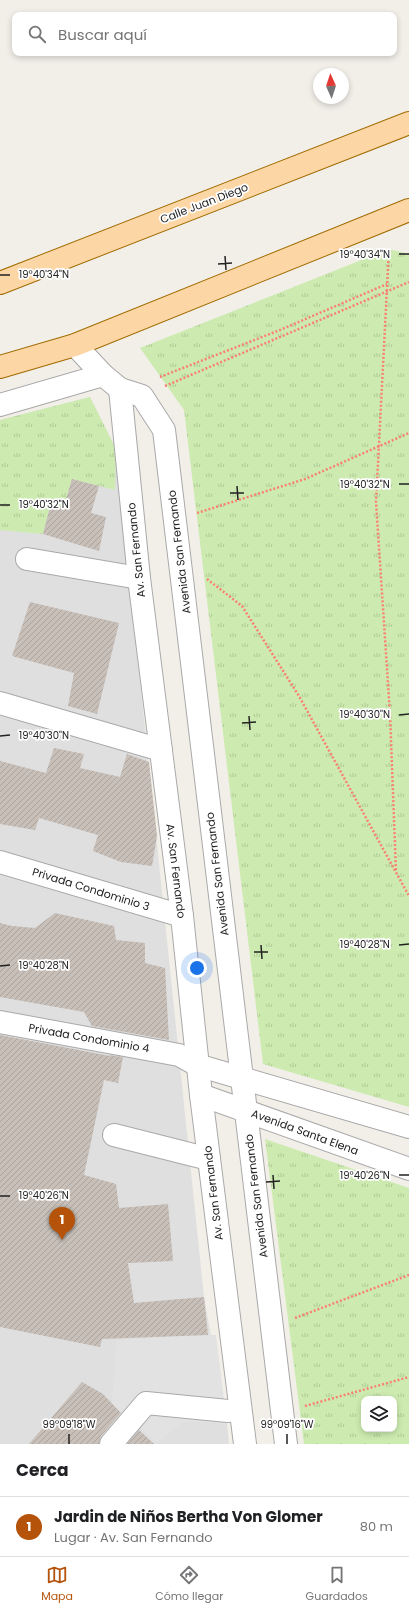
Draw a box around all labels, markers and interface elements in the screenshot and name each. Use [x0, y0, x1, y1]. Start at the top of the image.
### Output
search box [12, 12, 397, 56]
icon: search [26, 23, 48, 45]
text: Buscar aquí [58, 24, 147, 45]
north arrow [313, 68, 349, 104]
street label: Calle Juan Diego [158, 179, 250, 227]
text: 19°40'34"N [340, 247, 390, 262]
text: 19°40'34"N [19, 267, 69, 282]
text: 19°40'32"N [340, 477, 390, 492]
street label: Avenida San Fernando [163, 489, 195, 615]
text: 19°40'32"N [19, 497, 69, 512]
street label: Av. San Fernando [123, 502, 149, 598]
text: 19°40'30"N [340, 707, 390, 722]
text: 19°40'30"N [19, 728, 69, 743]
street label: Avenida San Fernando [201, 811, 233, 937]
street label: Av. San Fernando [162, 823, 190, 919]
street label: Privada Condominio 3 [30, 864, 152, 914]
text: 19°40'28"N [340, 937, 390, 952]
text: 19°40'28"N [19, 958, 69, 973]
your location [187, 958, 207, 978]
street label: Privada Condominio 4 [27, 1020, 151, 1057]
street label: Avenida Santa Elena [249, 1105, 361, 1159]
street label: Avenida San Fernando [240, 1133, 272, 1259]
street label: Av. San Fernando [199, 1145, 227, 1241]
text: 19°40'26"N [340, 1168, 390, 1183]
text: 19°40'26"N [19, 1188, 69, 1203]
pin: 1 [49, 1207, 75, 1240]
map controls [361, 1396, 397, 1432]
button: layers [361, 1396, 397, 1432]
text: 99°09'18"W [42, 1417, 96, 1432]
text: 99°09'16"W [260, 1417, 314, 1432]
text: Cerca [16, 1458, 69, 1482]
text: Jardin de Niños Bertha Von Glomer [54, 1506, 323, 1527]
text: 1 [27, 1517, 31, 1536]
text: 80 m [360, 1517, 393, 1536]
text: Lugar · Av. San Fernando [54, 1528, 213, 1547]
tab: Mapa [41, 1564, 73, 1605]
tab: Cómo llegar [155, 1564, 223, 1605]
tab: Guardados [306, 1564, 368, 1605]

